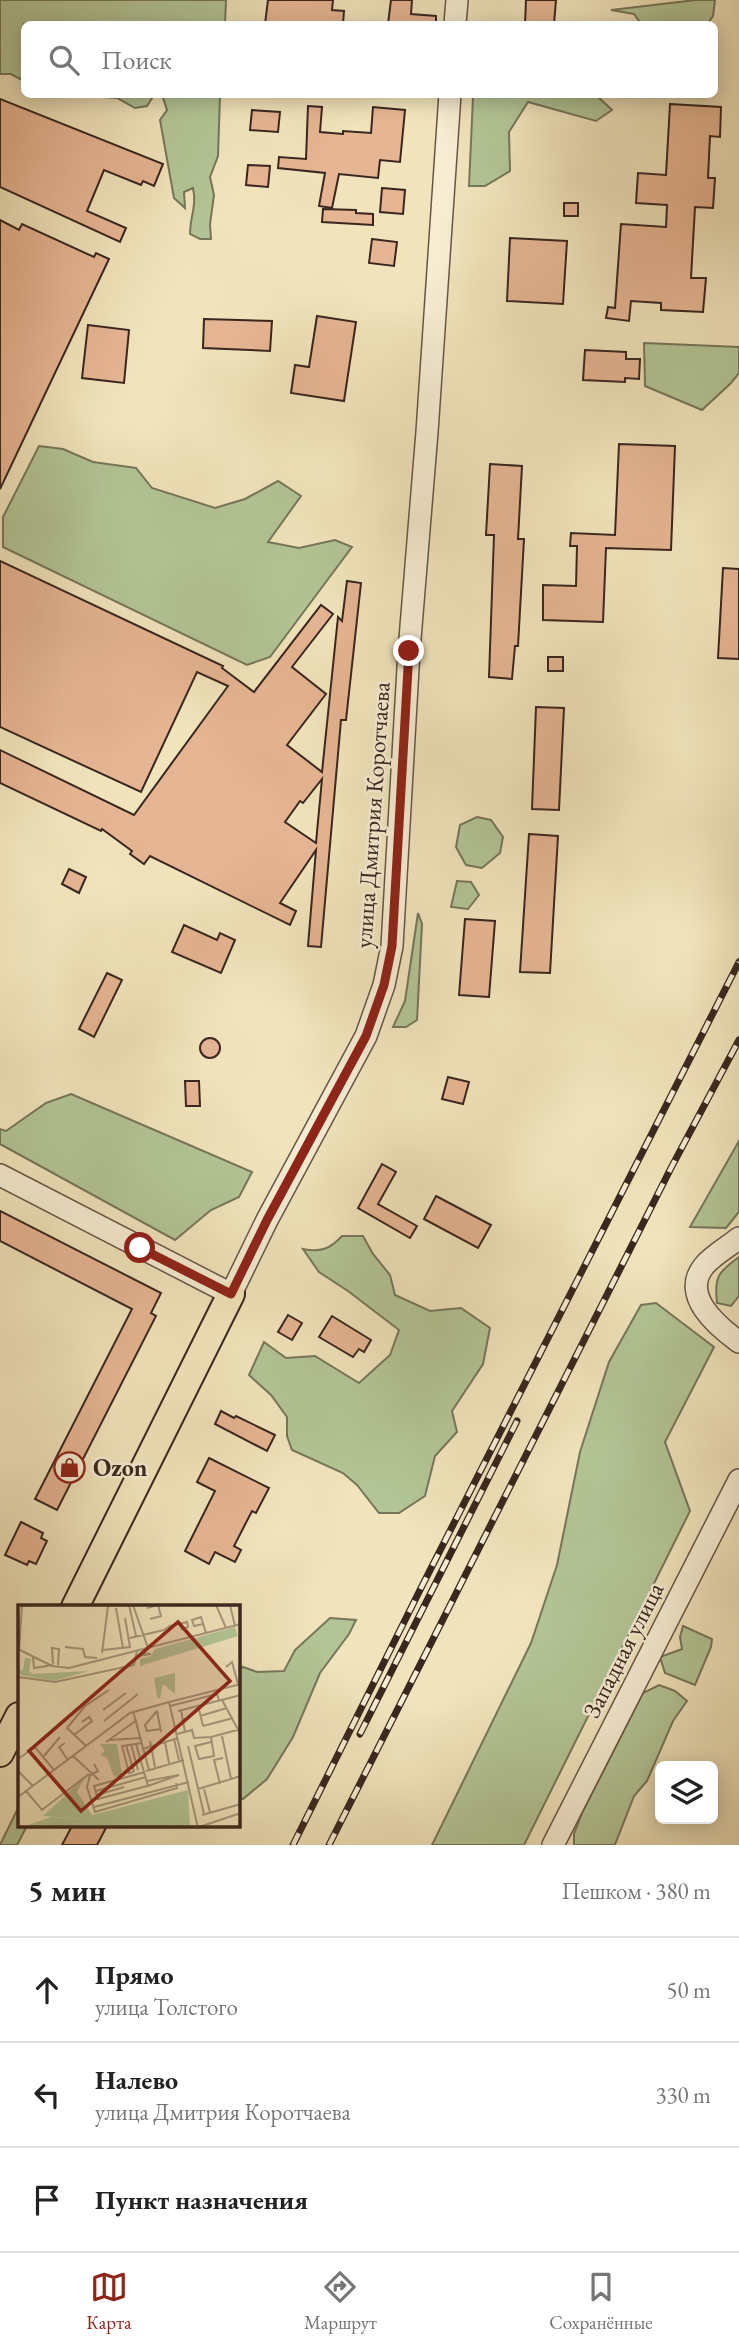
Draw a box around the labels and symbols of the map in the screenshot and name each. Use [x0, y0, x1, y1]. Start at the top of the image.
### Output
route end [393, 635, 424, 666]
street label: улица Дмитрия Коротчаева [347, 680, 397, 949]
route start [124, 1232, 155, 1263]
shop icon: Ozon [53, 1450, 87, 1484]
place label: Ozon [93, 1452, 148, 1483]
street label: Западная улица [576, 1577, 671, 1723]
inset map [18, 1605, 240, 1828]

